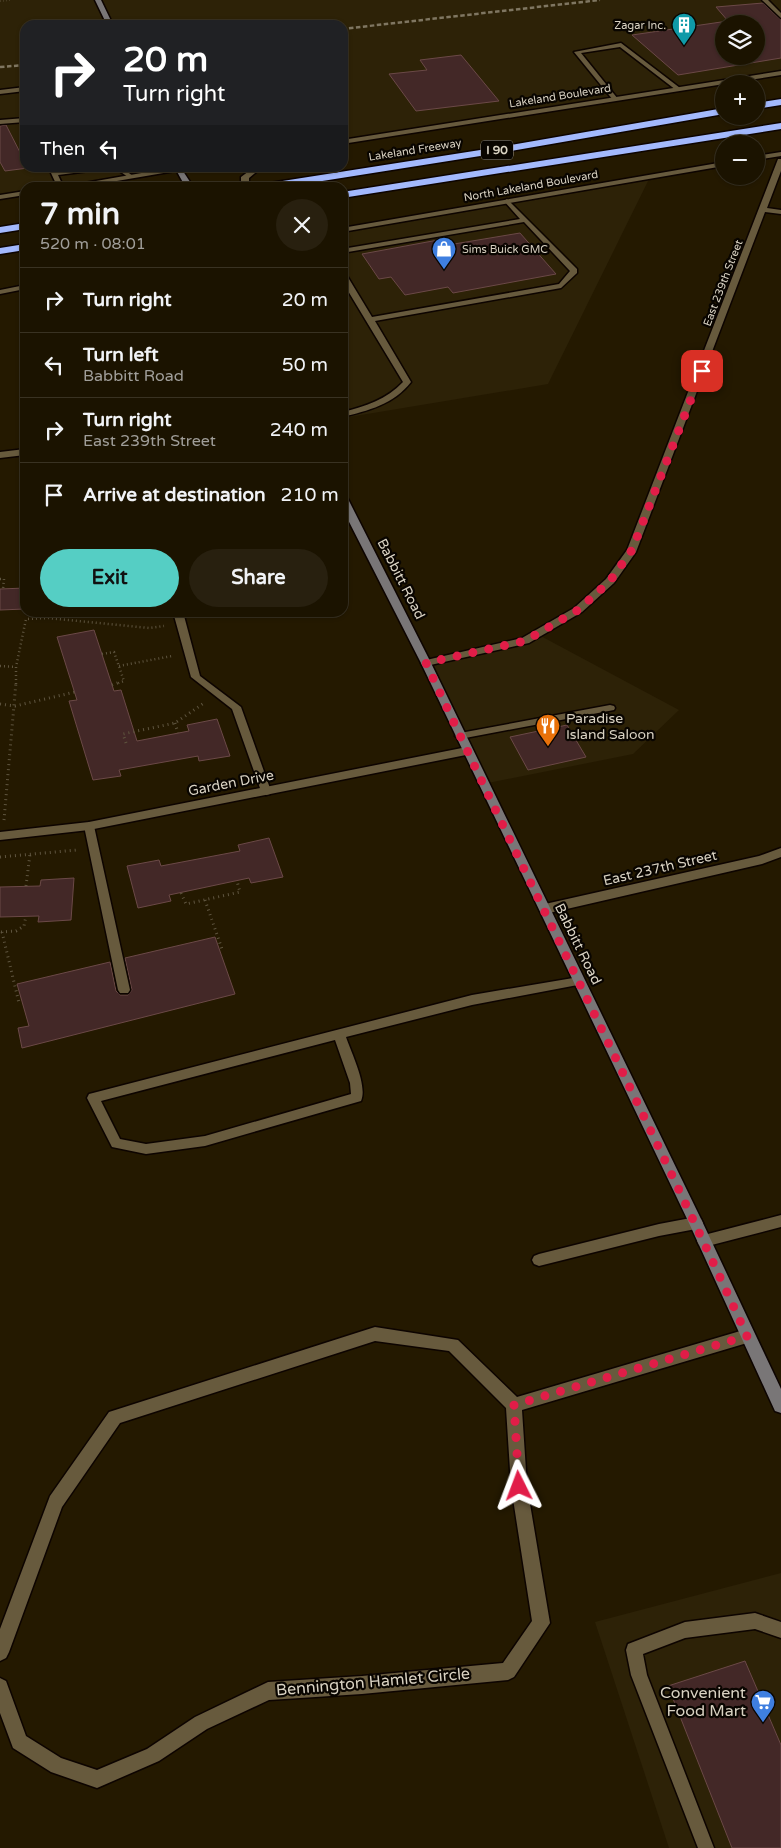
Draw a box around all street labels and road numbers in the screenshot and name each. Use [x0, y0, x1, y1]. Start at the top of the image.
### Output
street label: Lakeland Boulevard [508, 82, 612, 110]
street label: Lakeland Freeway [368, 136, 462, 164]
road number: I 90 [481, 140, 513, 160]
street label: North Lakeland Boulevard [463, 168, 599, 204]
street label: East 239th Street [701, 238, 745, 328]
street label: Babbitt Road [373, 536, 429, 622]
street label: Garden Drive [187, 766, 275, 800]
street label: East 237th Street [601, 846, 719, 889]
street label: Babbitt Road [551, 901, 605, 987]
street label: Bennington Hamlet Circle [275, 1664, 471, 1700]

